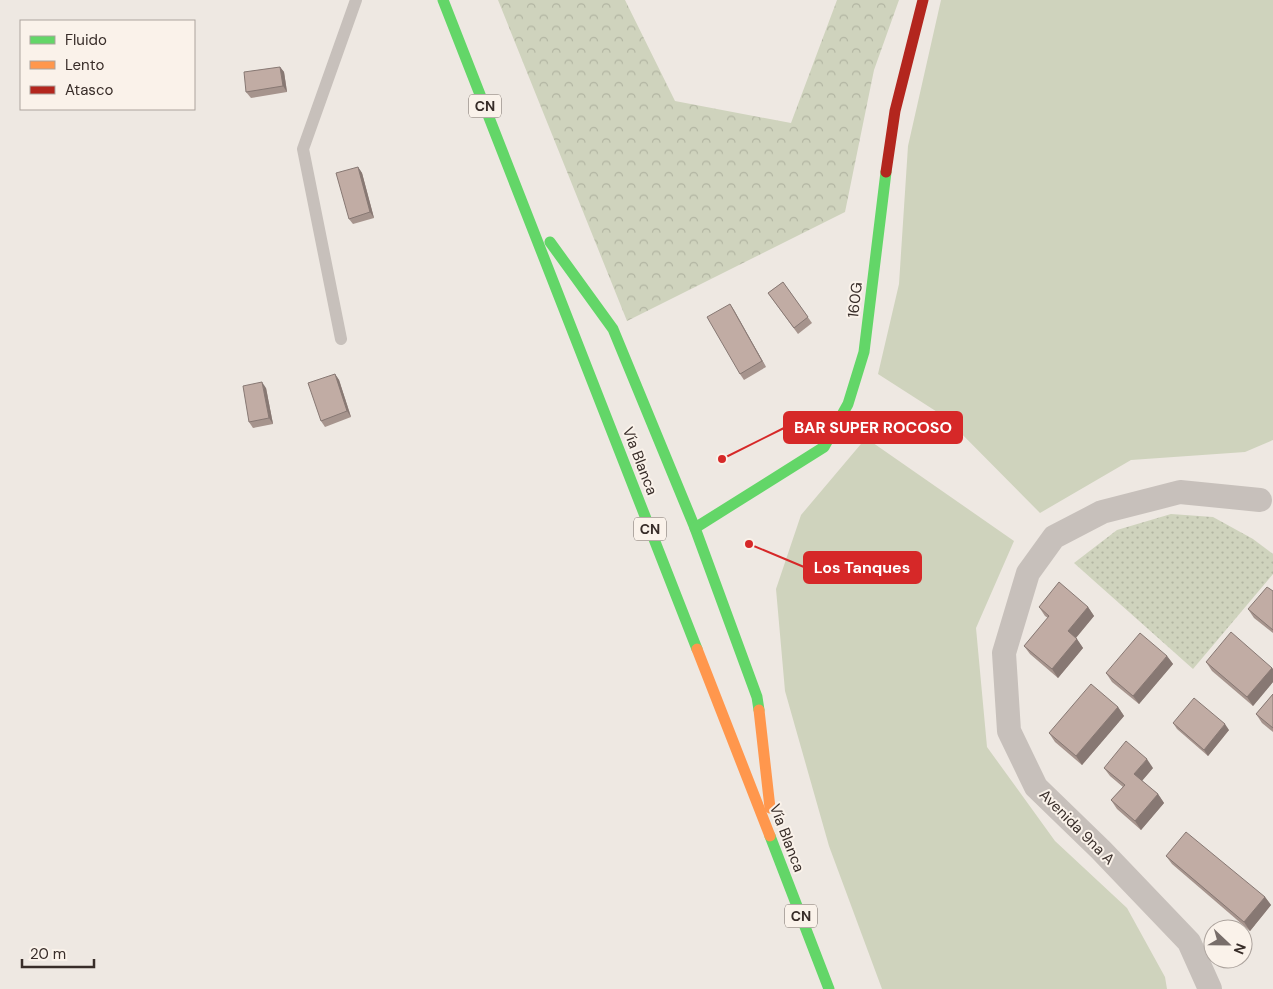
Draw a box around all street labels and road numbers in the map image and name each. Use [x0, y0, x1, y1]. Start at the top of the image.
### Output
road number: CN [469, 94, 501, 118]
street label: 160G [843, 281, 867, 319]
street label: Vía Blanca [618, 424, 662, 498]
road number: CN [634, 518, 666, 540]
street label: Avenida 9na A [1035, 785, 1119, 869]
street label: Vía Blanca [765, 801, 809, 875]
road number: CN [785, 904, 817, 928]

